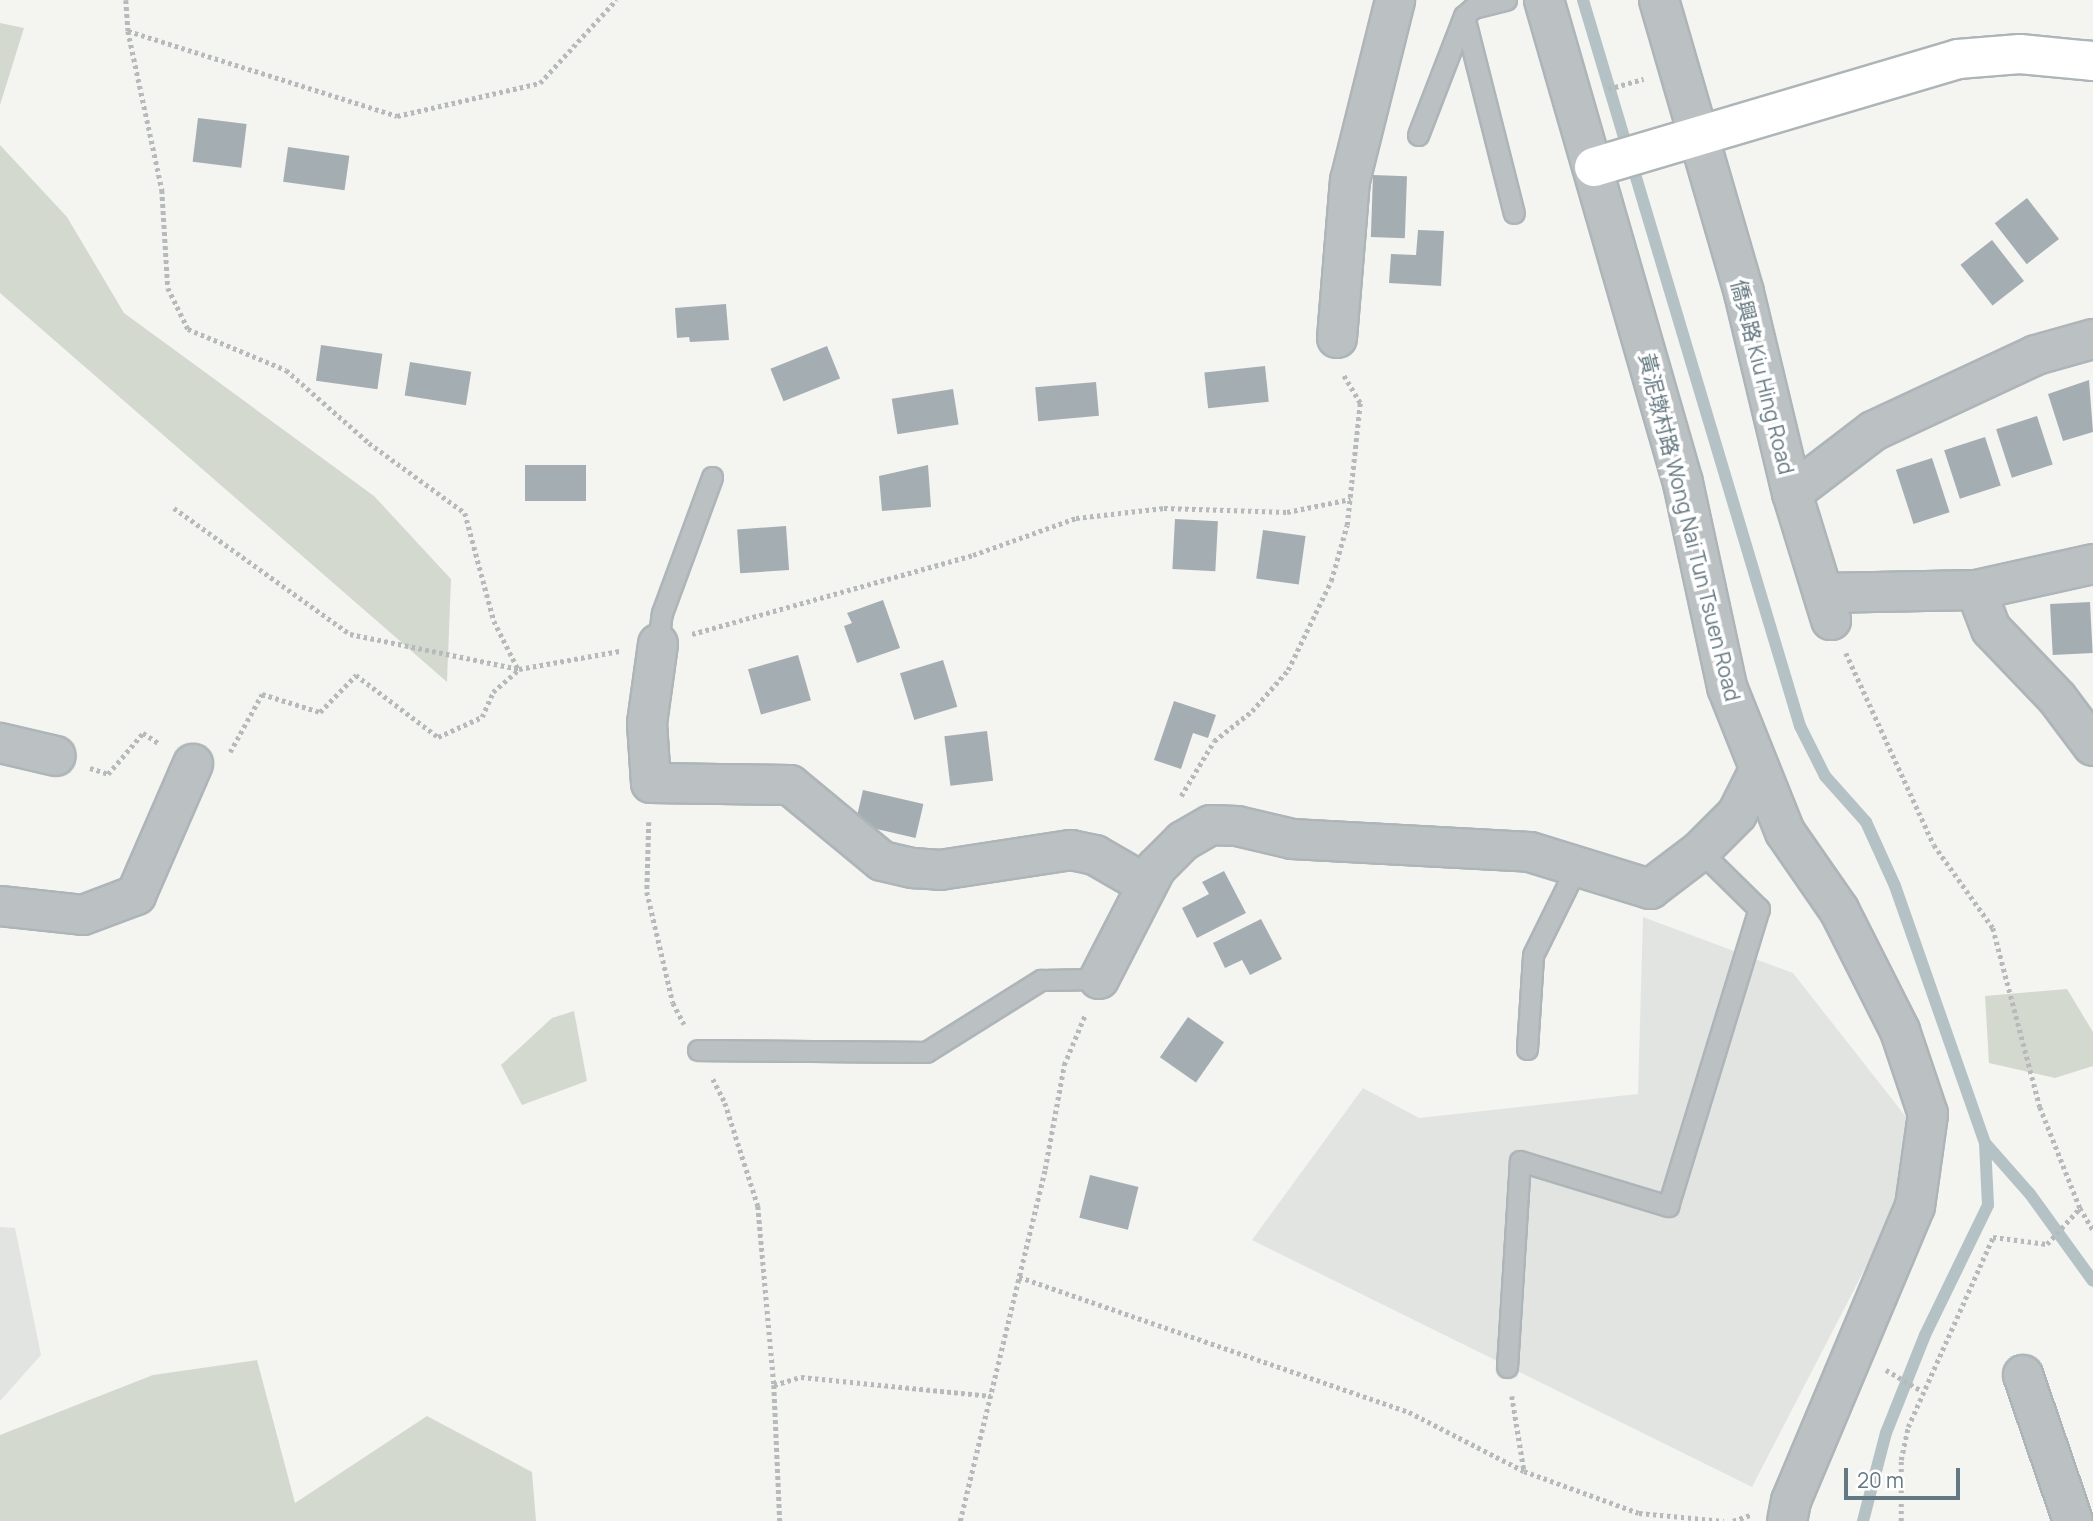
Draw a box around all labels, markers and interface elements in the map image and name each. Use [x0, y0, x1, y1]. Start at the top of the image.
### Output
street label: 僑興路 Kiu Hing Road [1727, 277, 1799, 477]
street label: 黃泥墩村路 Wong Nai Tun Tsuen Road [1634, 350, 1746, 704]
scale bar [1848, 1454, 1964, 1498]
text: 20 m [1857, 1466, 1904, 1494]

